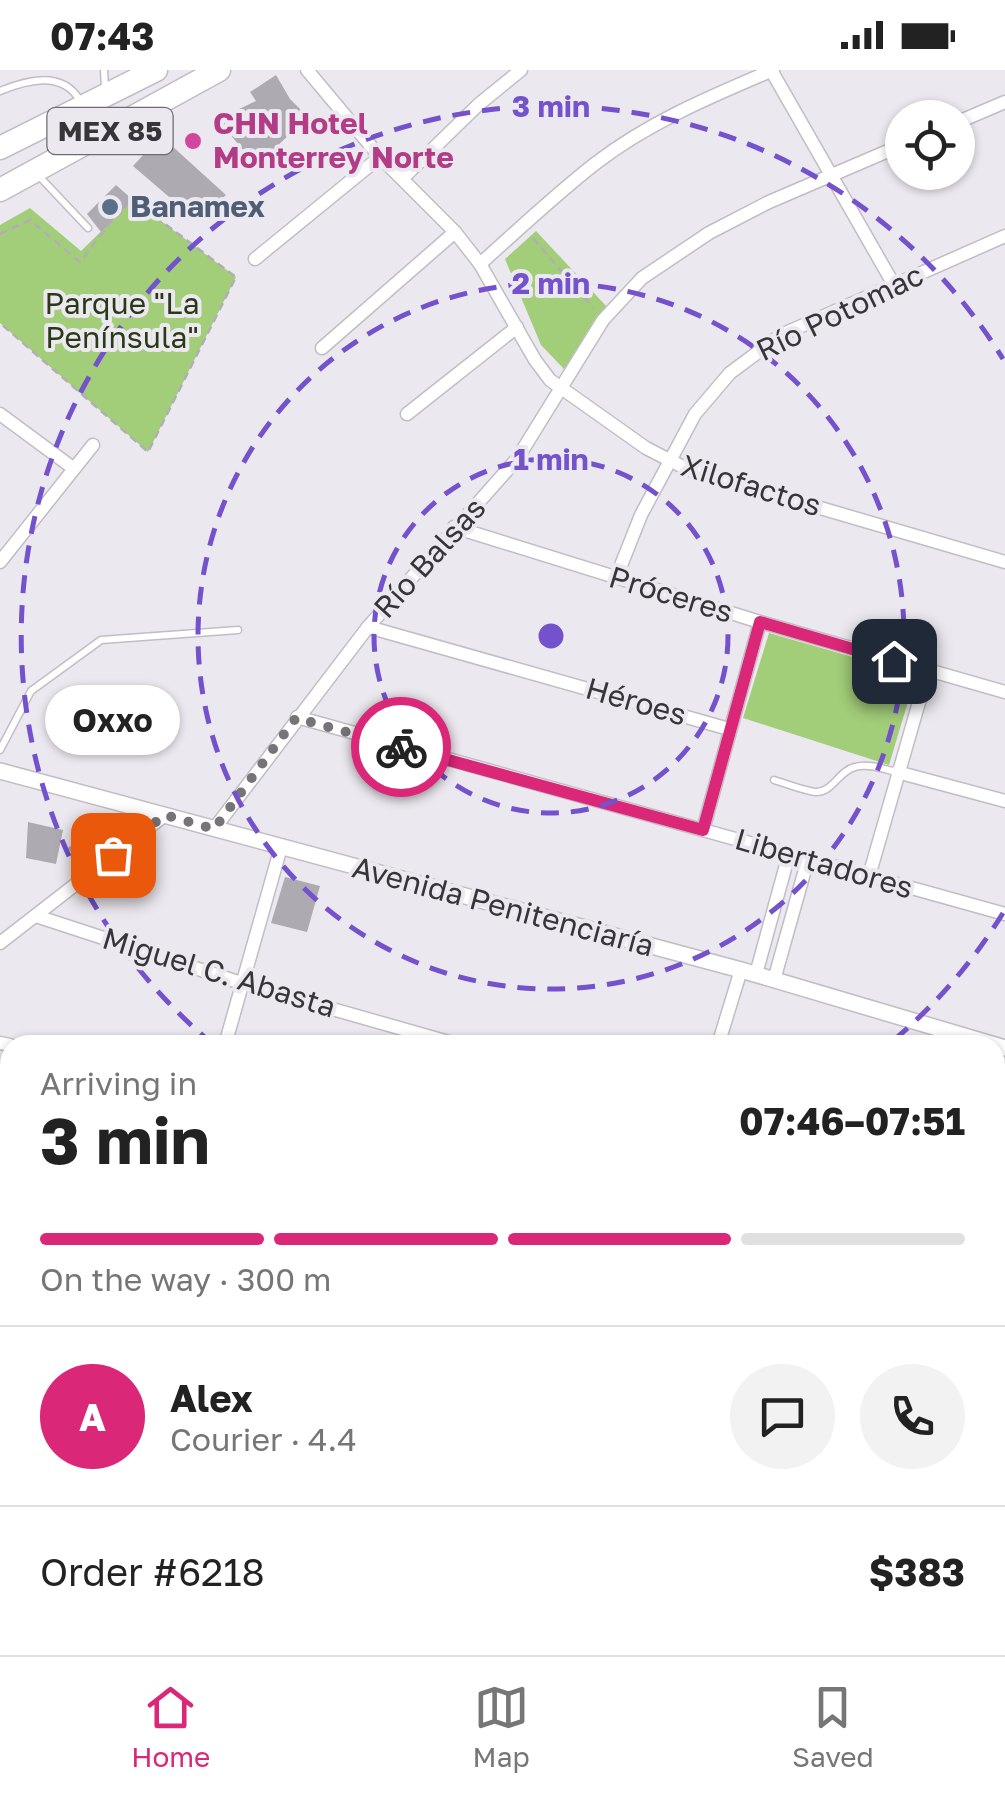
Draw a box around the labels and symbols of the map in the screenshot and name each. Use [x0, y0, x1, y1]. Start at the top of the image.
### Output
text: 3 min [512, 88, 590, 124]
place label: CHN Hotel Monterrey Norte [213, 105, 454, 175]
road number: MEX 85 [48, 108, 172, 154]
marker: CHN Hotel Monterrey Norte [182, 130, 204, 152]
place label: Banamex [130, 188, 265, 224]
marker: Banamex [99, 196, 121, 218]
street label: Río Potomac [750, 256, 929, 368]
text: 2 min [512, 265, 590, 301]
park label: Parque "La Península" [44, 285, 200, 355]
text: 1 min [513, 441, 589, 477]
street label: Xilofactos [677, 447, 826, 523]
street label: Río Balsas [366, 490, 493, 625]
street label: Próceres [605, 558, 738, 630]
centre of rings [533, 618, 569, 654]
pin [852, 619, 937, 704]
street label: Héroes [582, 670, 691, 733]
callout: Oxxo [46, 685, 180, 755]
courier [351, 697, 451, 797]
pin [71, 813, 156, 898]
street label: Libertadores [731, 820, 917, 906]
street label: Avenida Penitenciaría [349, 848, 658, 964]
street label: Miguel C. Abasta [99, 920, 340, 1025]

